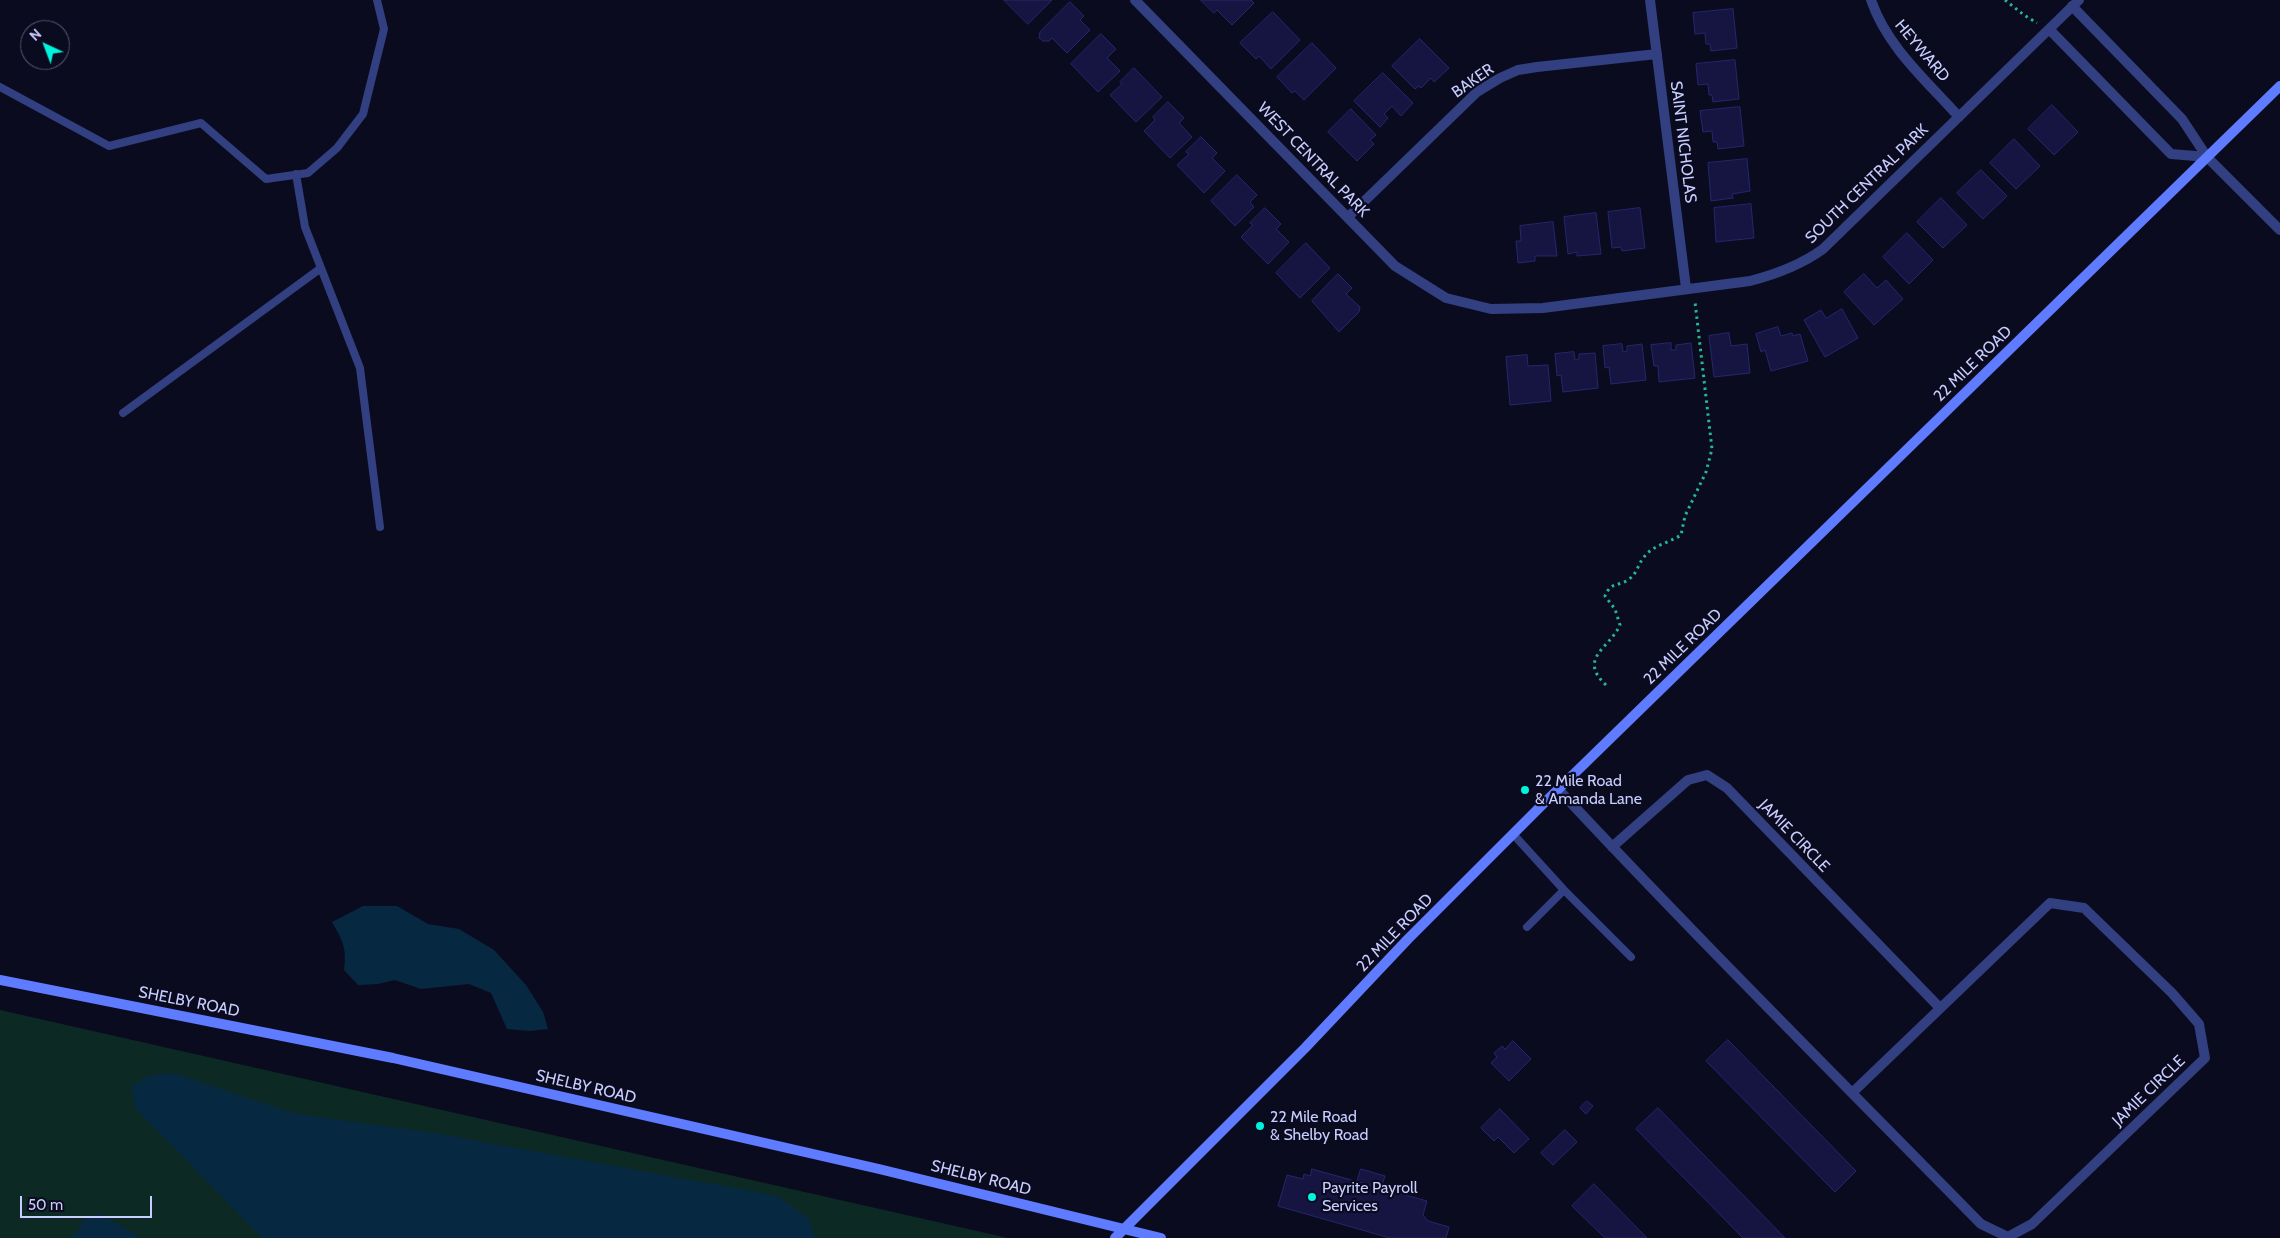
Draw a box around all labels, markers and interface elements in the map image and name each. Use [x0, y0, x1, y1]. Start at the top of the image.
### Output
street label: HEYWARD [1891, 16, 1953, 86]
north arrow [20, 20, 70, 70]
text: N [26, 25, 45, 45]
street label: BAKER [1448, 60, 1498, 102]
street label: SAINT NICHOLAS [1666, 80, 1700, 204]
street label: WEST CENTRAL PARK [1253, 99, 1373, 221]
street label: SOUTH CENTRAL PARK [1802, 120, 1932, 248]
street label: 22 MILE ROAD [1930, 322, 2016, 406]
street label: 22 MILE ROAD [1640, 605, 1726, 689]
place label: 22 Mile Road & Amanda Lane [1535, 771, 1642, 809]
marker: 22 Mile Road & Amanda Lane [1519, 784, 1531, 796]
street label: JAMIE CIRCLE [1755, 796, 1833, 876]
street label: 22 MILE ROAD [1353, 890, 1437, 976]
street label: SHELBY ROAD [137, 983, 241, 1021]
street label: JAMIE CIRCLE [2109, 1052, 2189, 1130]
street label: SHELBY ROAD [534, 1066, 638, 1108]
place label: 22 Mile Road & Shelby Road [1270, 1107, 1368, 1145]
marker: 22 Mile Road & Shelby Road [1254, 1120, 1266, 1132]
street label: SHELBY ROAD [929, 1156, 1033, 1200]
place label: Payrite Payroll Services [1322, 1178, 1418, 1216]
scale bar [22, 1186, 155, 1218]
marker: Payrite Payroll Services [1306, 1191, 1318, 1203]
text: 50 m [28, 1196, 63, 1214]

